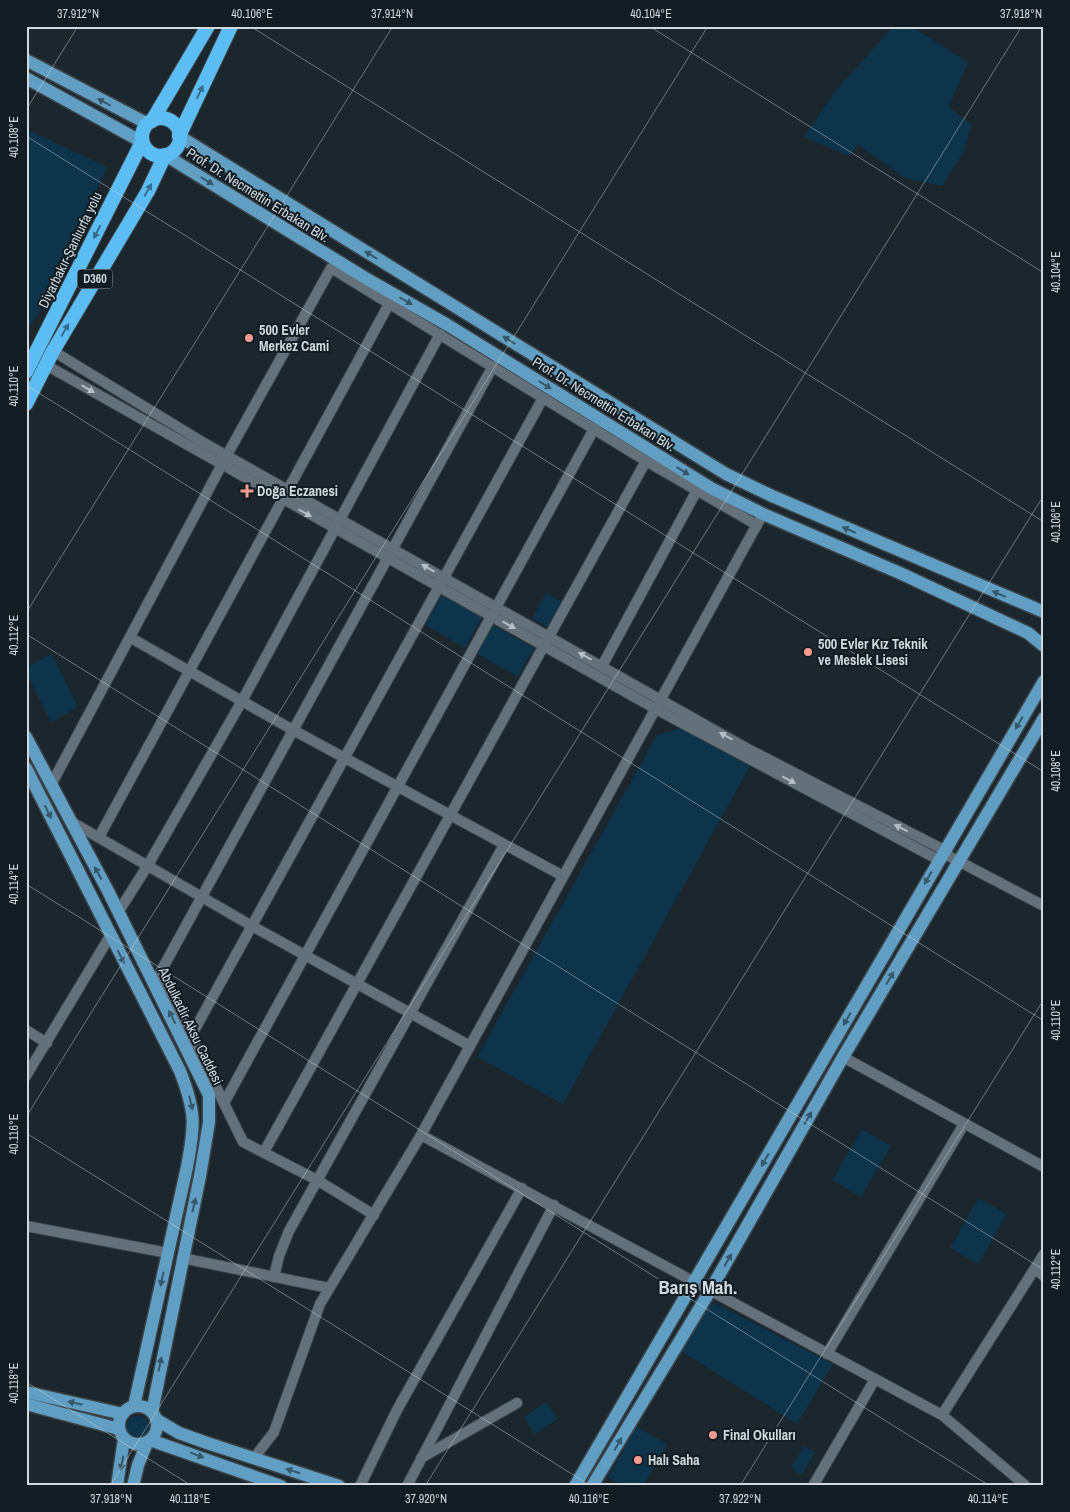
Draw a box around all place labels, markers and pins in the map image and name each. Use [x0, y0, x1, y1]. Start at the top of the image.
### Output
place label: 500 Evler Merkez Cami [259, 321, 329, 355]
marker: 500 Evler Merkez Cami [243, 332, 255, 344]
place label: Doğa Eczanesi [257, 482, 338, 500]
marker: Doğa Eczanesi [241, 485, 253, 497]
place label: 500 Evler Kız Teknik ve Meslek Lisesi [818, 635, 928, 669]
marker: 500 Evler Kız Teknik ve Meslek Lisesi [802, 646, 814, 658]
place label: Final Okulları [723, 1426, 796, 1444]
marker: Final Okulları [707, 1429, 719, 1441]
place label: Halı Saha [648, 1451, 700, 1469]
marker: Halı Saha [632, 1454, 644, 1466]

